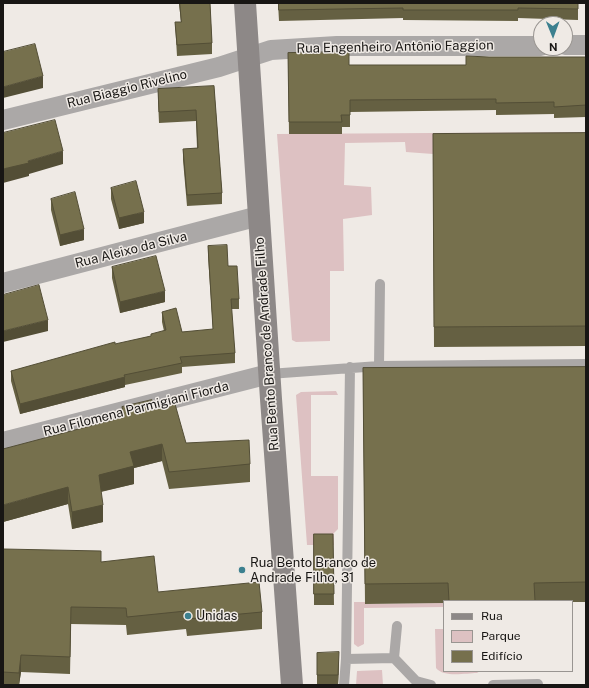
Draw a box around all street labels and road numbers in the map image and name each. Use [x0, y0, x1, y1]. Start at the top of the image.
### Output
street label: Rua Engenheiro Antônio Faggion [296, 37, 494, 57]
street label: Rua Biaggio Rivelino [65, 67, 189, 111]
street label: Rua Aleixo da Silva [73, 229, 189, 271]
street label: Rua Bento Branco de Andrade Filho [252, 237, 282, 451]
street label: Rua Filomena Parmigiani Fiorda [42, 378, 230, 440]

